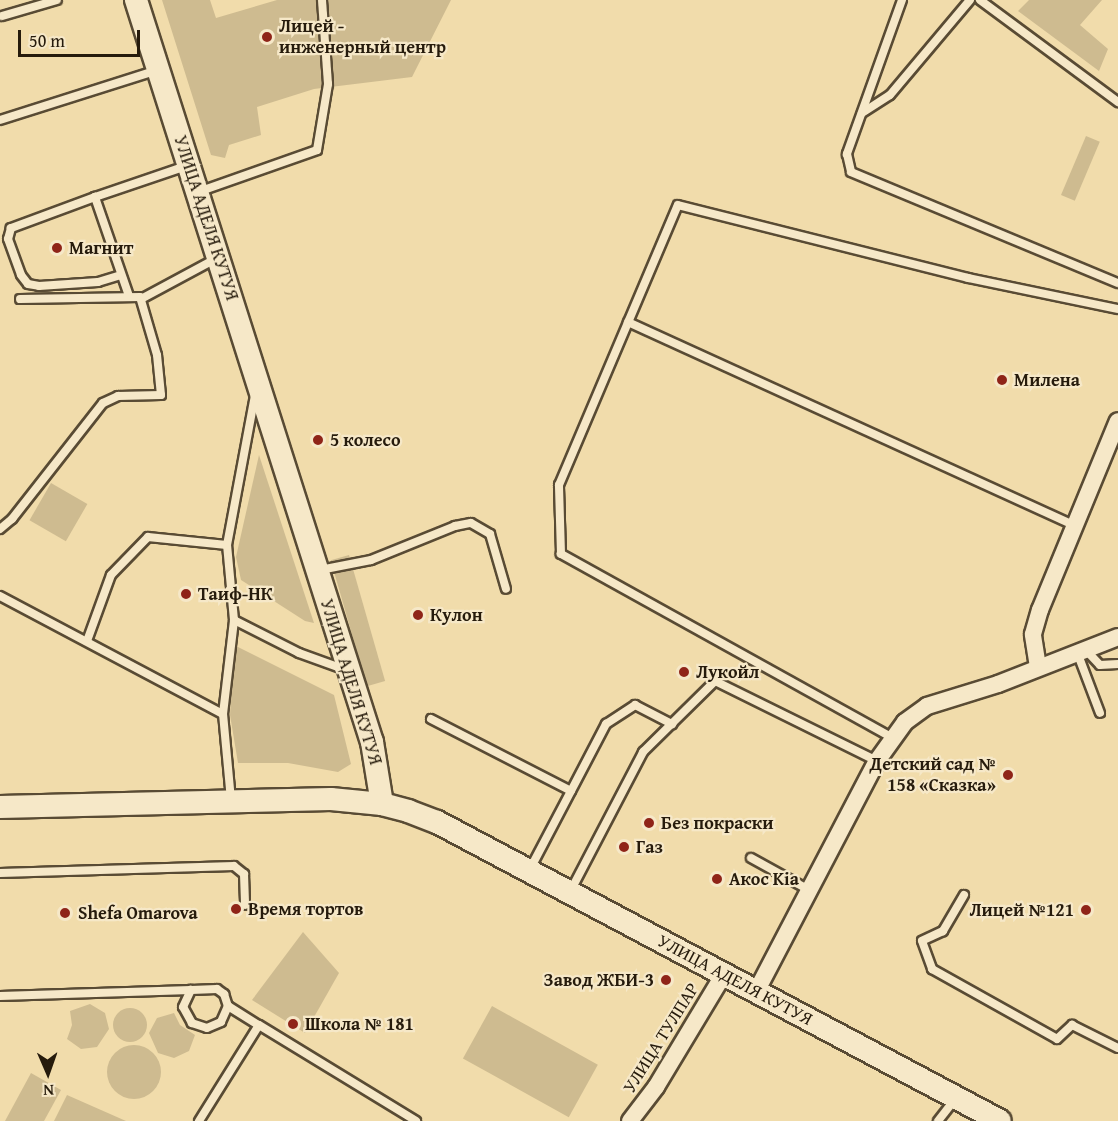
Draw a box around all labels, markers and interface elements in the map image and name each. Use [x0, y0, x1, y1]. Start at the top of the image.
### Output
place label: Лицей - инженерный центр [279, 16, 446, 58]
scale bar [21, 18, 142, 56]
text: 50 m [29, 27, 65, 54]
marker: Лицей - инженерный центр [260, 30, 274, 44]
street label: УЛИЦА АДЕЛЯ КУТУЯ [169, 133, 243, 303]
place label: Магнит [69, 237, 133, 259]
marker: Магнит [50, 241, 64, 255]
place label: Милена [1014, 369, 1080, 391]
marker: Милена [995, 373, 1009, 387]
place label: 5 колесо [330, 429, 400, 451]
marker: 5 колесо [311, 433, 325, 447]
place label: Таиф-НК [198, 583, 273, 605]
marker: Таиф-НК [179, 587, 193, 601]
street label: УЛИЦА АДЕЛЯ КУТУЯ [316, 597, 386, 767]
place label: Кулон [430, 604, 483, 626]
marker: Кулон [411, 608, 425, 622]
place label: Лукойл [696, 661, 759, 683]
marker: Лукойл [677, 665, 691, 679]
place label: Детский сад № 158 «Сказка» [870, 754, 996, 796]
marker: Детский сад № 158 «Сказка» [1001, 768, 1015, 782]
place label: Без покраски [661, 812, 774, 834]
marker: Без покраски [642, 816, 656, 830]
place label: Газ [636, 836, 663, 858]
marker: Газ [617, 840, 631, 854]
place label: Акос Kia [729, 868, 799, 890]
marker: Акос Kia [710, 872, 724, 886]
place label: Время тортов [248, 898, 363, 920]
place label: Лицей №121 [969, 899, 1074, 921]
place label: Shefa Omarova [78, 902, 198, 924]
marker: Время тортов [229, 902, 243, 916]
marker: Лицей №121 [1079, 903, 1093, 917]
marker: Shefa Omarova [56, 904, 74, 922]
street label: УЛИЦА АДЕЛЯ КУТУЯ [654, 930, 816, 1030]
place label: Завод ЖБИ-3 [544, 969, 654, 991]
marker: Завод ЖБИ-3 [659, 973, 673, 987]
street label: УЛИЦА ТУЛПАР [619, 979, 703, 1097]
place label: Школа № 181 [305, 1013, 414, 1035]
marker: Школа № 181 [286, 1017, 300, 1031]
north arrow [18, 1043, 78, 1103]
text: N [43, 1079, 54, 1103]

